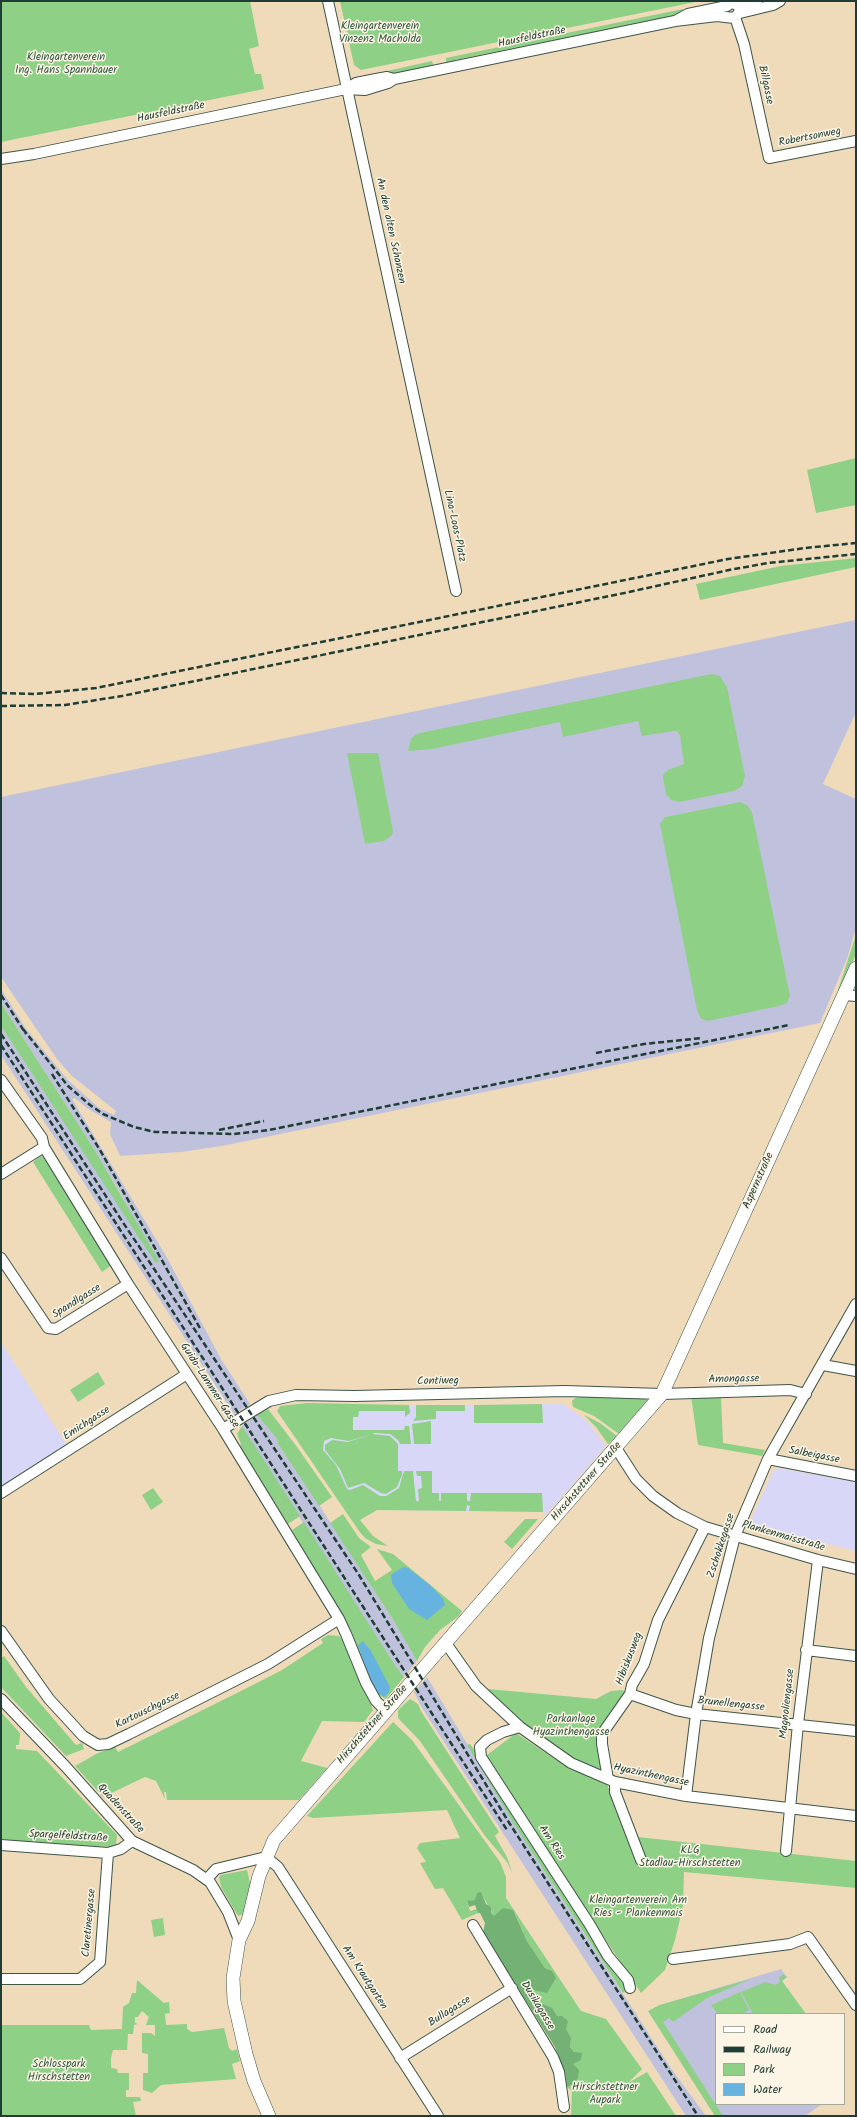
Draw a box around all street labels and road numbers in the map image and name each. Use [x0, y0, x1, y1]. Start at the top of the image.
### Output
street label: Hausfeldstraße [497, 24, 567, 52]
street label: Billgasse [754, 64, 776, 106]
street label: Hausfeldstraße [136, 99, 206, 127]
street label: Robertsonweg [778, 125, 842, 151]
street label: An den alten Schanzen [372, 177, 408, 285]
street label: Lina-Loos-Platz [440, 489, 468, 563]
street label: Aspernstraße [741, 1151, 777, 1211]
street label: Spandlgasse [50, 1282, 104, 1322]
street label: Guido-Lammer-Gasse [177, 1341, 241, 1431]
street label: Amongasse [708, 1373, 760, 1387]
street label: Contiweg [417, 1375, 459, 1389]
street label: Emichgasse [61, 1404, 113, 1444]
street label: Hirschstettner Straße [549, 1440, 625, 1524]
street label: Salbeigasse [787, 1445, 841, 1467]
street label: Zschokkegasse [705, 1512, 739, 1580]
street label: Plankenmaisstraße [740, 1519, 826, 1555]
street label: Hibiskusweg [614, 1631, 646, 1687]
street label: Magnoliengasse [778, 1668, 798, 1740]
street label: Hirschstettner Straße [335, 1683, 411, 1767]
street label: Kartouschgasse [114, 1690, 182, 1732]
street label: Brunellengasse [697, 1695, 765, 1715]
street label: Hyazinthengasse [612, 1762, 690, 1790]
street label: Quadenstraße [94, 1781, 146, 1837]
street label: Am Ries [535, 1823, 567, 1863]
street label: Spargelfeldstraße [28, 1828, 108, 1846]
street label: Claretinergasse [80, 1888, 100, 1958]
street label: Am Krautgarten [338, 1943, 390, 2013]
street label: Dusikagasse [517, 1979, 557, 2033]
street label: Bullagasse [426, 1994, 474, 2030]

